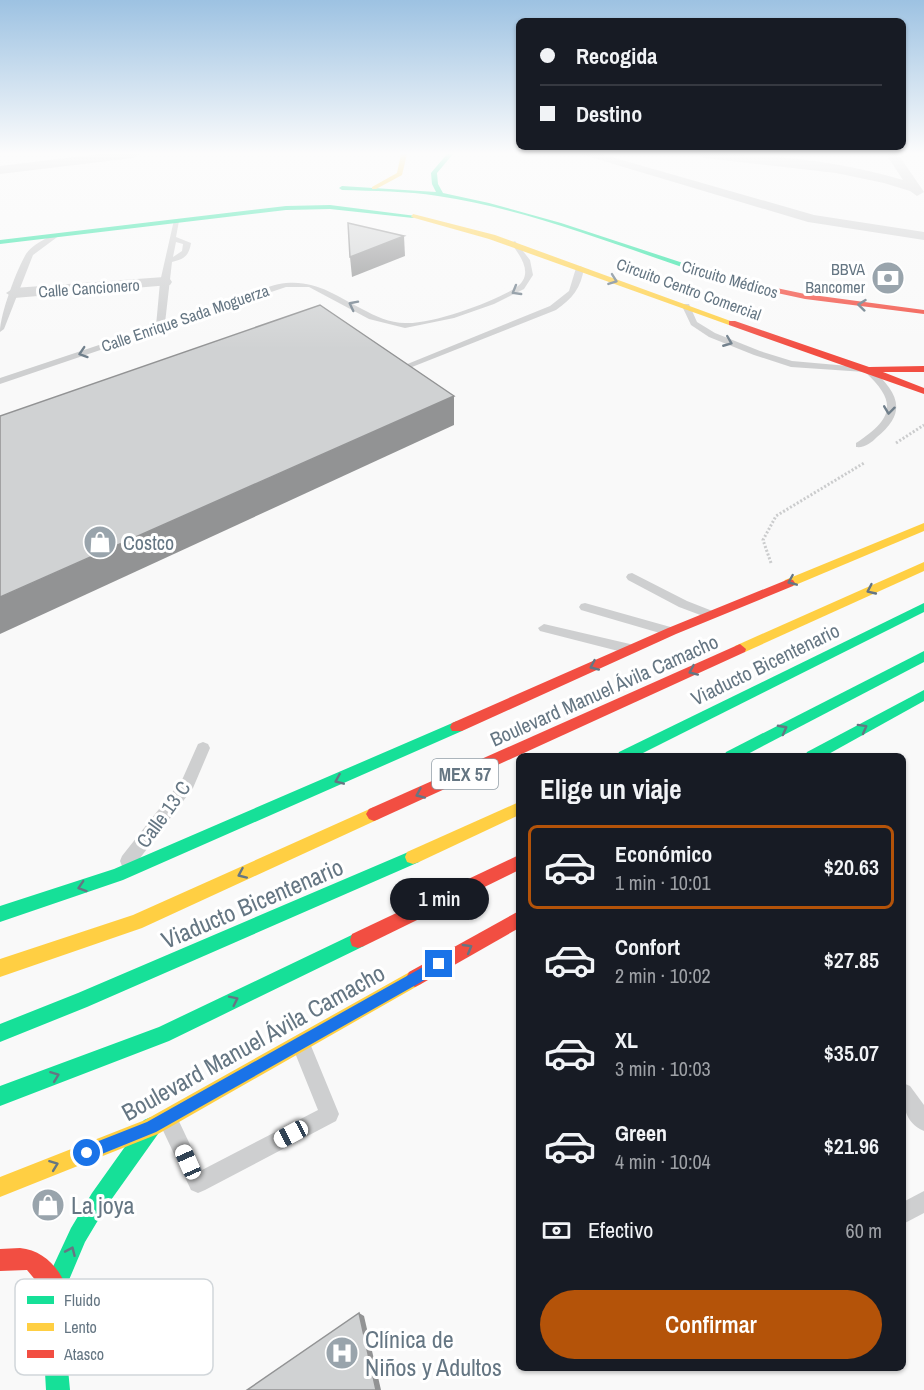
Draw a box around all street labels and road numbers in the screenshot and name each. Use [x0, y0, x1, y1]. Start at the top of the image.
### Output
street label: Circuito Centro Comercial [614, 253, 764, 325]
street label: Circuito Médicos [679, 255, 781, 303]
street label: Calle Cancionero [38, 273, 140, 303]
street label: Calle Enrique Sada Moguerza [98, 279, 272, 357]
street label: Viaducto Bicentenario [686, 616, 844, 712]
street label: Boulevard Manuel Ávila Camacho [486, 627, 722, 753]
road number: MEX 57 [432, 759, 498, 789]
street label: Calle 13 C [130, 775, 197, 853]
street label: Viaducto Bicentenario [156, 850, 348, 956]
street label: Boulevard Manuel Ávila Camacho [116, 956, 390, 1128]

